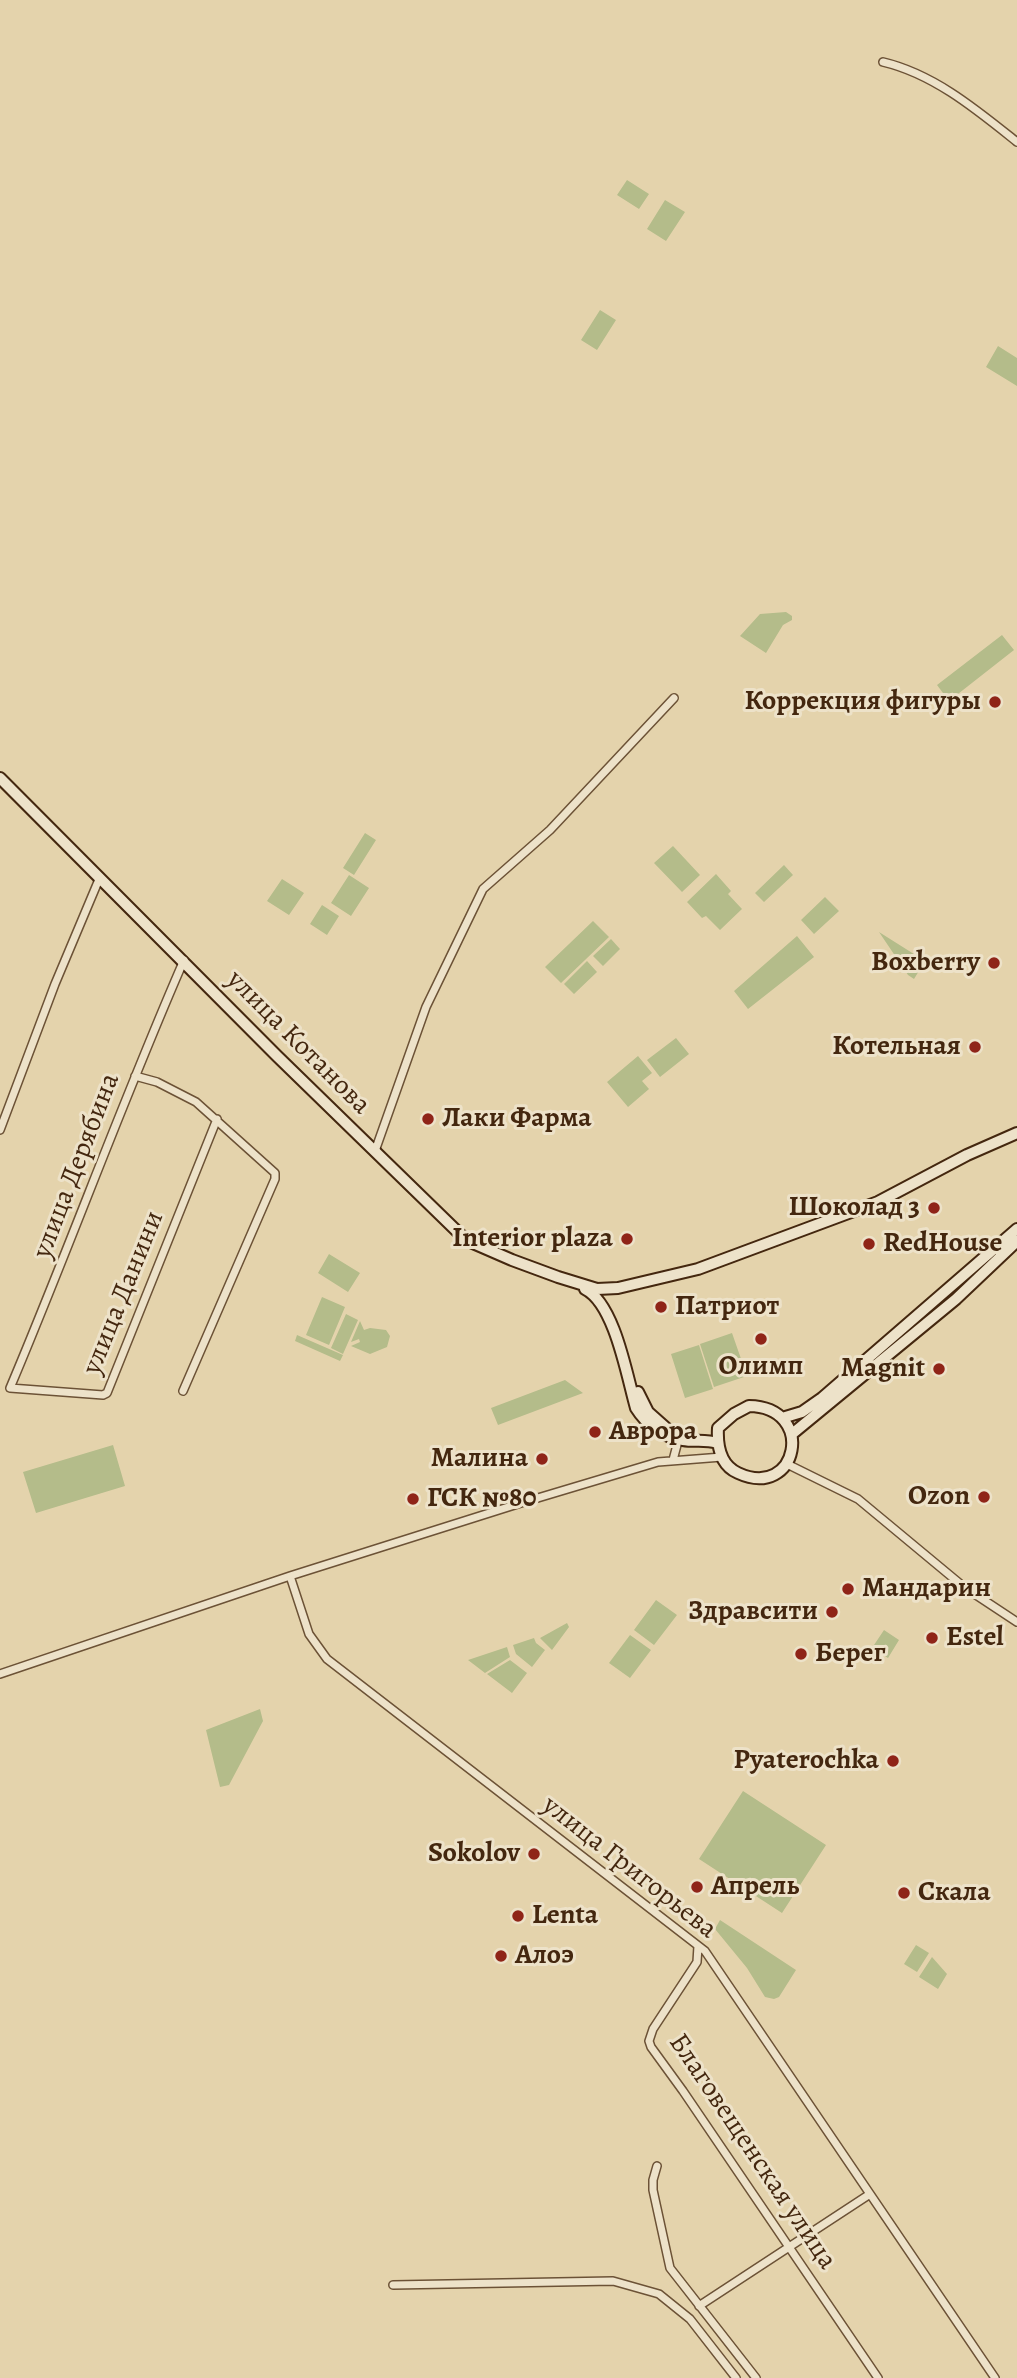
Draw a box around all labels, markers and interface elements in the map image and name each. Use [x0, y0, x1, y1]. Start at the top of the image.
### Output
place label: Коррекция фигуры [744, 685, 981, 719]
marker: Коррекция фигуры [987, 694, 1003, 710]
place label: Boxberry [871, 946, 980, 980]
marker: Boxberry [986, 955, 1002, 971]
street label: улица Котанова [219, 964, 377, 1122]
place label: Котельная [832, 1030, 961, 1064]
marker: Котельная [967, 1039, 983, 1055]
street label: улица Дерябина [26, 1069, 128, 1263]
place label: Лаки Фарма [442, 1102, 592, 1136]
marker: Лаки Фарма [420, 1111, 436, 1127]
place label: Шоколад 3 [788, 1191, 920, 1225]
marker: Шоколад 3 [926, 1200, 942, 1216]
street label: улица Данини [76, 1206, 172, 1380]
place label: Interior plaza [452, 1222, 613, 1256]
place label: RedHouse [883, 1227, 1003, 1261]
marker: Interior plaza [619, 1231, 635, 1247]
marker: RedHouse [861, 1236, 877, 1252]
place label: Патриот [675, 1290, 779, 1324]
marker: Патриот [653, 1299, 669, 1315]
marker: Олимп [753, 1331, 769, 1347]
place label: Олимп [719, 1350, 803, 1384]
place label: Magnit [841, 1352, 925, 1386]
marker: Magnit [931, 1361, 947, 1377]
place label: Аврора [609, 1415, 697, 1449]
marker: Аврора [587, 1424, 603, 1440]
place label: Малина [431, 1442, 528, 1476]
marker: Малина [534, 1451, 550, 1467]
place label: Ozon [908, 1480, 970, 1514]
place label: ГСК №80 [427, 1482, 537, 1516]
marker: Ozon [976, 1489, 992, 1505]
marker: ГСК №80 [405, 1491, 421, 1507]
place label: Мандарин [862, 1572, 991, 1606]
marker: Мандарин [840, 1581, 856, 1597]
place label: Здравсити [688, 1595, 818, 1629]
marker: Здравсити [824, 1604, 840, 1620]
place label: Estel [946, 1621, 1004, 1655]
marker: Estel [924, 1630, 940, 1646]
place label: Берег [815, 1637, 886, 1671]
marker: Берег [793, 1646, 809, 1662]
place label: Pyaterochka [734, 1744, 879, 1778]
marker: Pyaterochka [885, 1753, 901, 1769]
street label: улица Григорьева [535, 1789, 723, 1947]
place label: Sokolov [428, 1837, 520, 1871]
marker: Sokolov [526, 1846, 542, 1862]
place label: Апрель [711, 1870, 799, 1904]
place label: Скала [918, 1876, 990, 1910]
marker: Апрель [689, 1879, 705, 1895]
marker: Скала [896, 1885, 912, 1901]
place label: Lenta [532, 1899, 598, 1933]
marker: Lenta [510, 1908, 526, 1924]
place label: Алоэ [515, 1939, 574, 1973]
marker: Алоэ [493, 1948, 509, 1964]
street label: Благовещенская улица [661, 2028, 843, 2276]

